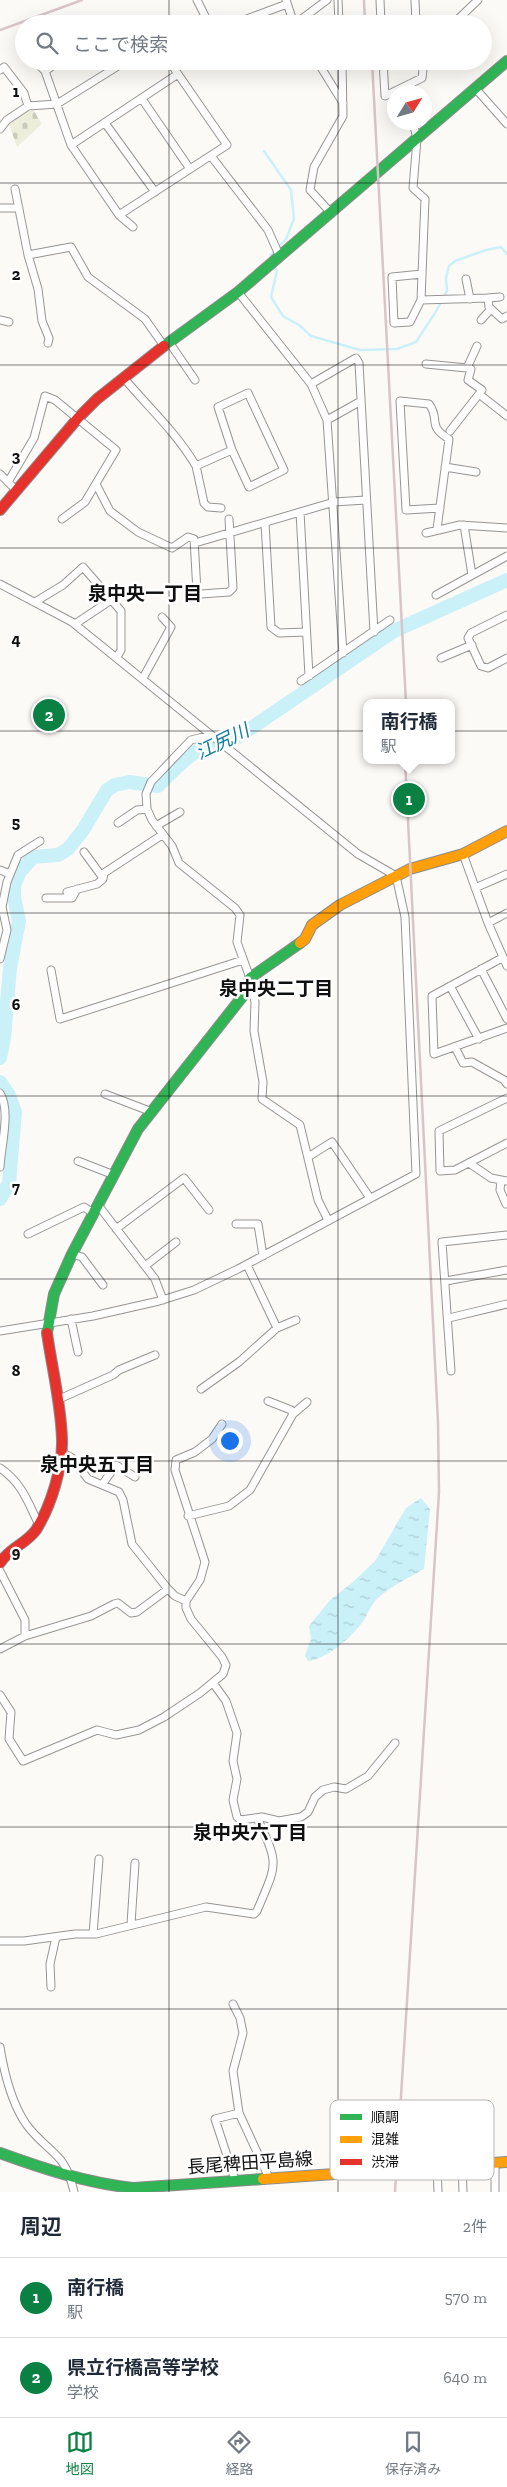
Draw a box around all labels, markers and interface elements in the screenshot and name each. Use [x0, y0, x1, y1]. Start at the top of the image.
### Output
search box [15, 15, 492, 70]
icon: search [33, 29, 61, 57]
text: ここで検索 [73, 33, 168, 56]
text: 1 [13, 82, 20, 101]
north arrow [387, 85, 432, 130]
text: 2 [12, 265, 21, 284]
text: 3 [12, 447, 21, 466]
district label: 泉中央一丁目 [88, 582, 202, 605]
text: 4 [11, 630, 21, 649]
pin: 2 [33, 696, 65, 734]
popup [363, 699, 455, 764]
text: 南行橋 [380, 710, 438, 733]
water label: 江尻川 [192, 718, 255, 764]
text: 駅 [380, 737, 397, 756]
pin: 1 [393, 780, 425, 818]
text: 5 [12, 813, 20, 832]
district label: 泉中央二丁目 [219, 977, 333, 1000]
text: 6 [12, 995, 21, 1014]
text: 7 [12, 1178, 20, 1197]
text: 8 [12, 1361, 21, 1380]
your location [217, 1428, 243, 1454]
district label: 泉中央五丁目 [40, 1453, 154, 1476]
text: 9 [12, 1543, 21, 1562]
district label: 泉中央六丁目 [193, 1821, 307, 1844]
legend [330, 2100, 494, 2180]
text: 順調 [371, 2109, 399, 2126]
text: 混雑 [371, 2131, 399, 2148]
street label: 長尾稗田平島線 [186, 2148, 314, 2178]
text: 渋滞 [371, 2154, 399, 2171]
text: 周辺 [20, 2214, 62, 2239]
text: 2件 [463, 2217, 487, 2236]
text: 南行橋 [67, 2276, 124, 2299]
text: 1 [33, 2288, 39, 2307]
text: 570 m [445, 2288, 487, 2307]
text: 駅 [67, 2303, 83, 2322]
text: 県立行橋高等学校 [67, 2356, 219, 2379]
text: 2 [32, 2368, 40, 2387]
text: 640 m [443, 2368, 487, 2387]
text: 学校 [67, 2383, 99, 2402]
tab: 地図 [66, 2428, 94, 2478]
tab: 経路 [225, 2428, 253, 2478]
tab: 保存済み [385, 2428, 441, 2478]

